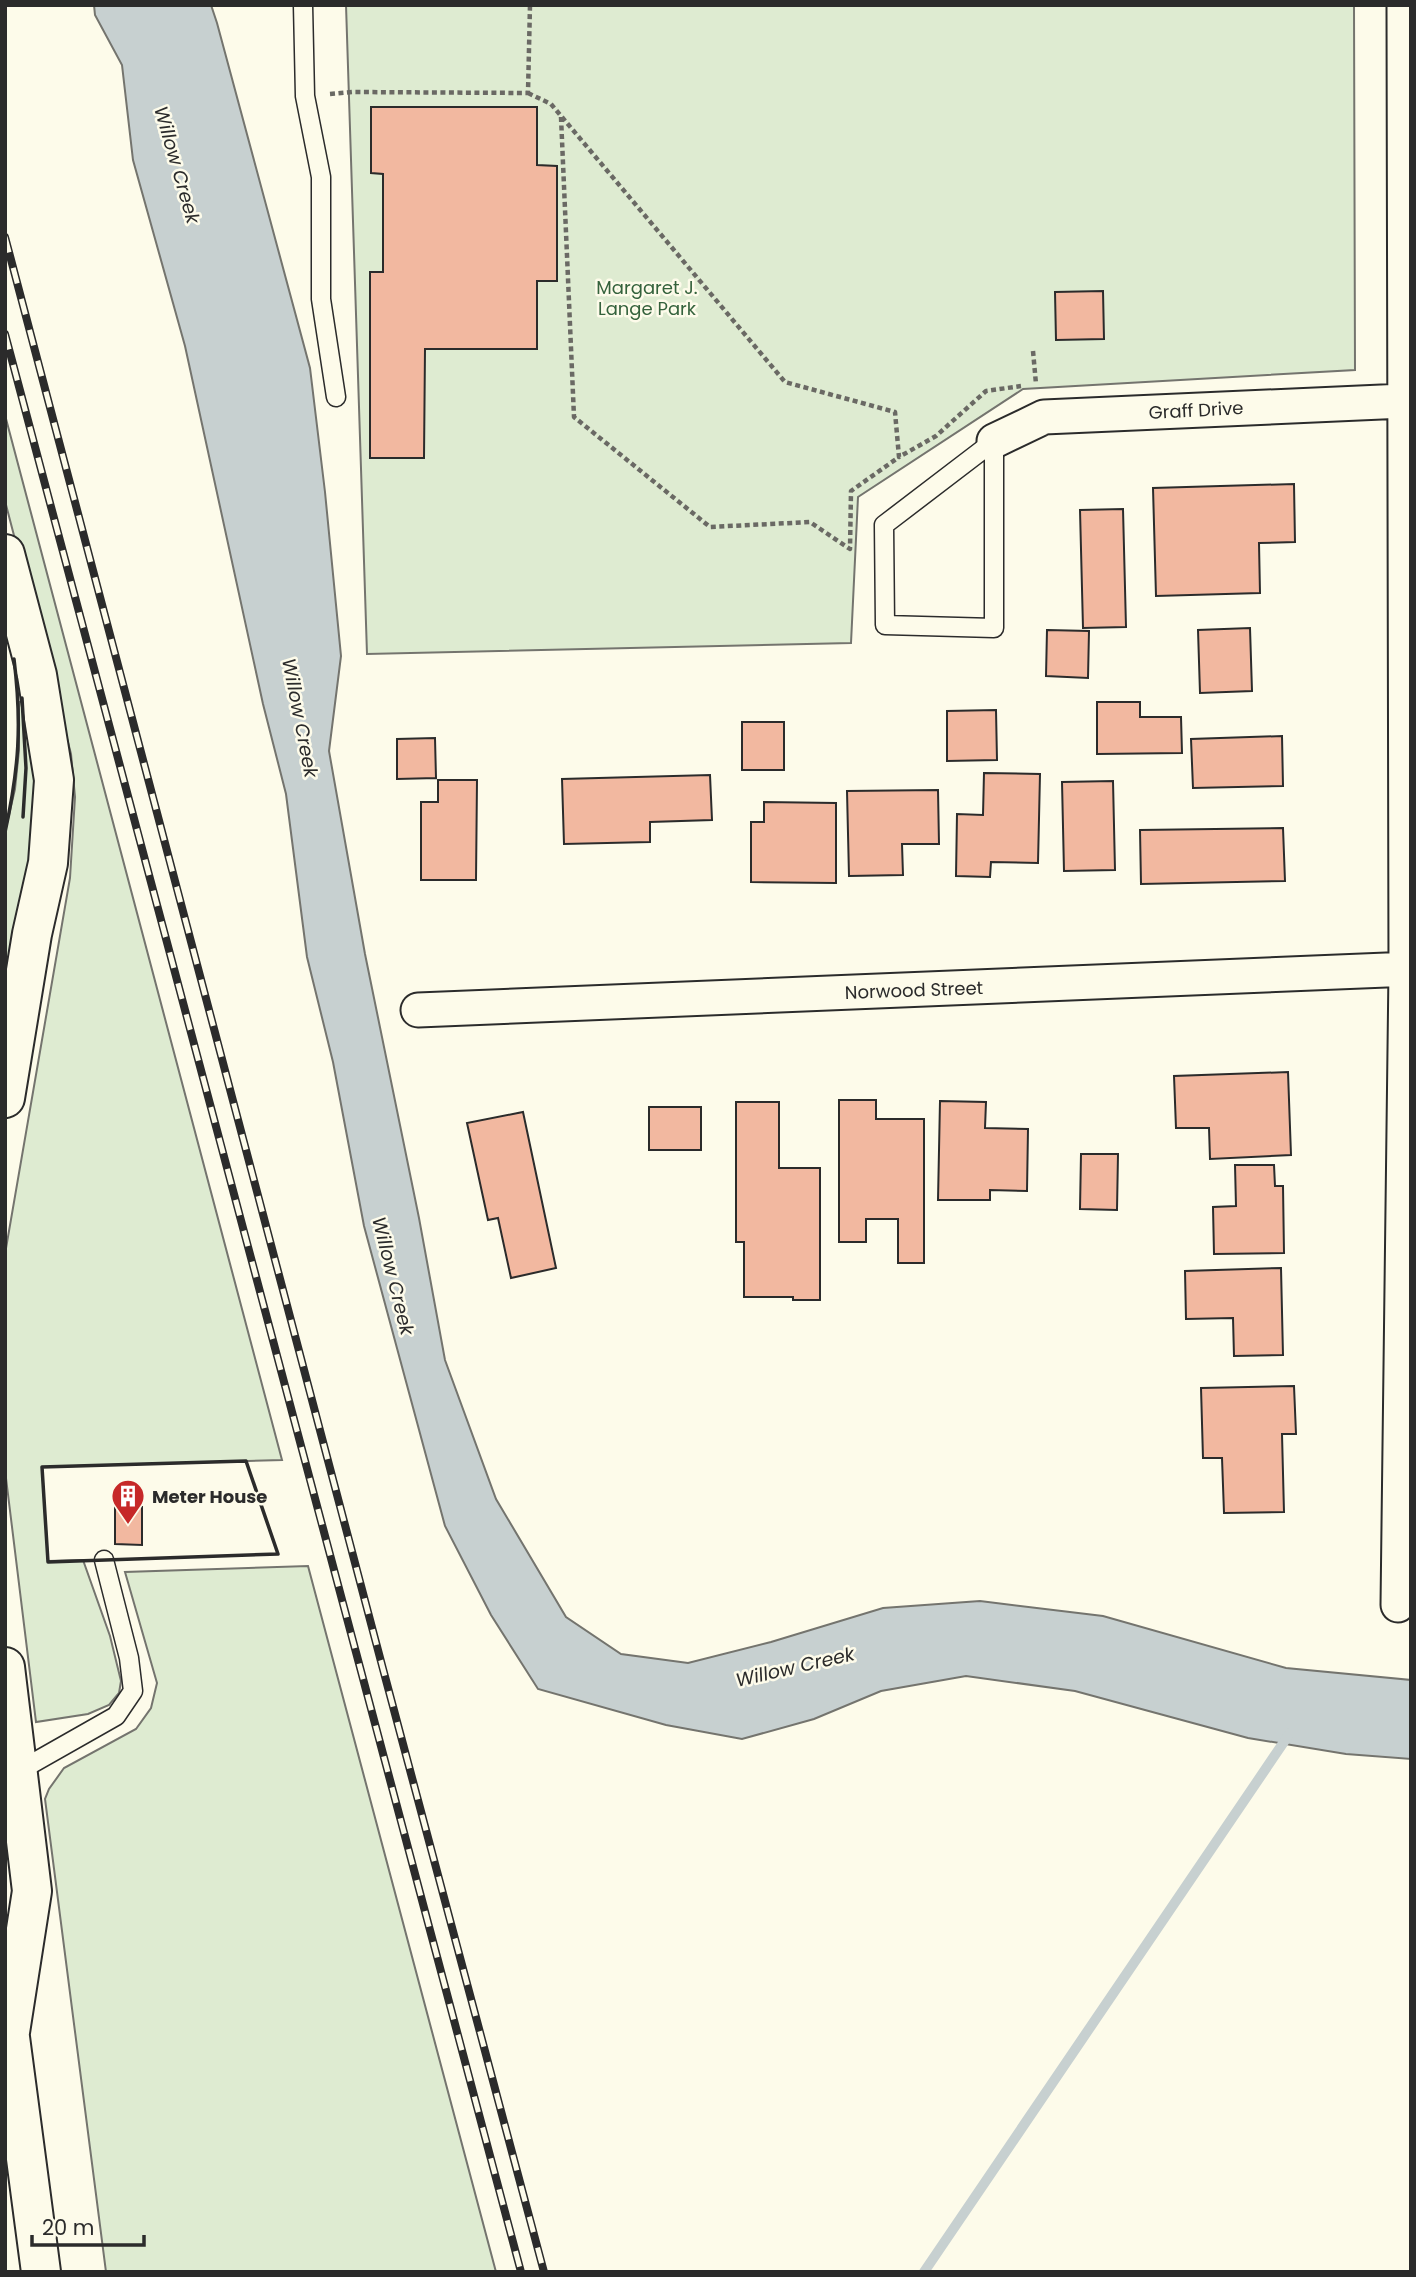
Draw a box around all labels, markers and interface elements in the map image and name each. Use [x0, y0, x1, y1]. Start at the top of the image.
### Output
water label: Willow Creek [147, 103, 207, 228]
park label: Margaret J. Lange Park [596, 275, 698, 321]
street label: Graff Drive [1148, 395, 1244, 425]
water label: Willow Creek [275, 656, 325, 781]
street label: Norwood Street [844, 975, 984, 1005]
water label: Willow Creek [365, 1214, 421, 1339]
building icon: Meter House [109, 1477, 147, 1526]
place label: Meter House [152, 1484, 267, 1509]
water label: Willow Creek [733, 1640, 858, 1694]
scale bar [32, 2204, 144, 2248]
text: 20 m [42, 2213, 95, 2242]

